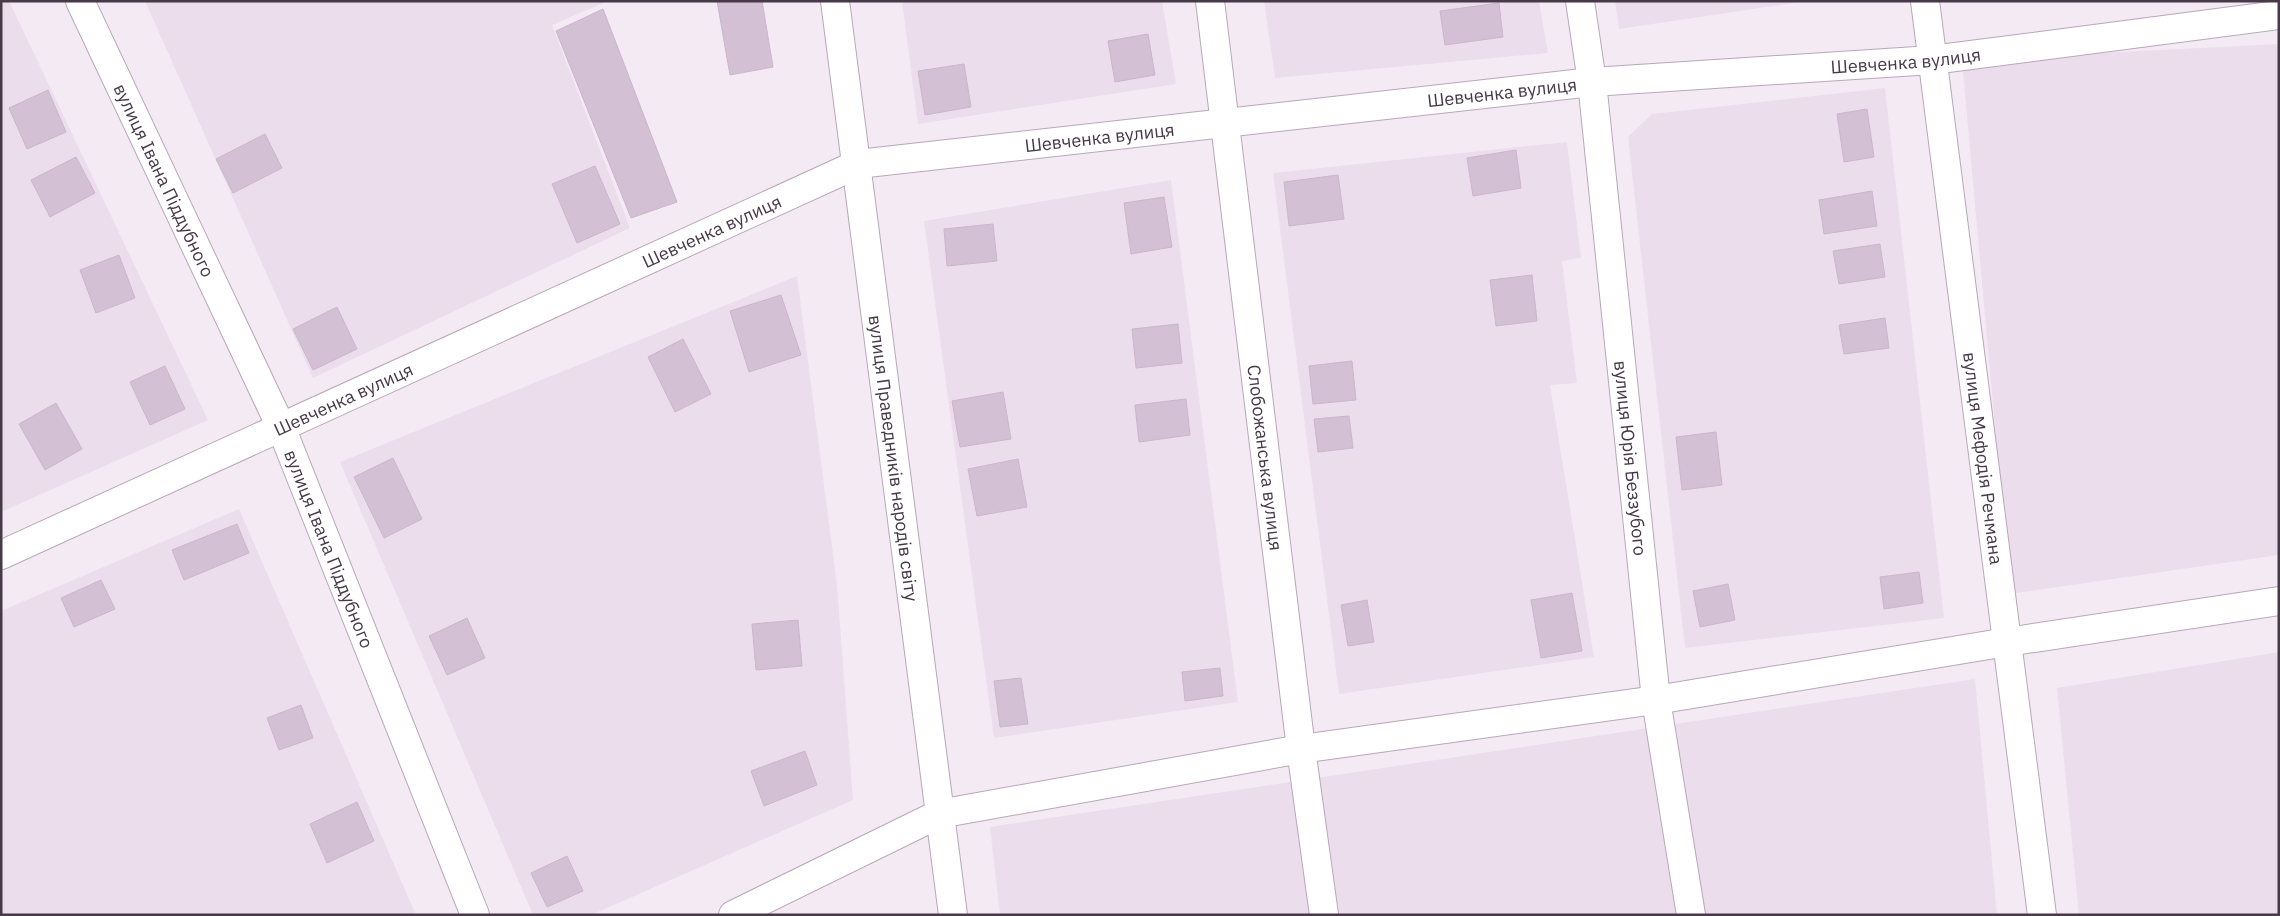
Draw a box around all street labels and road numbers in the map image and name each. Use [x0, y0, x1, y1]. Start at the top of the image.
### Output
street label: Шевченка вулиця [1830, 42, 1982, 78]
street label: Шевченка вулиця [1426, 72, 1578, 112]
street label: вулиця Івана Піддубного [109, 80, 220, 281]
street label: Шевченка вулиця [1023, 117, 1176, 157]
street label: Шевченка вулиця [638, 189, 785, 273]
street label: вулиця Праведників народів світу [864, 314, 924, 603]
street label: вулиця Мефодія Речмана [1959, 351, 2009, 566]
street label: Шевченка вулиця [270, 357, 416, 441]
street label: вулиця Юрія Беззубого [1609, 359, 1652, 557]
street label: Слобожанська вулиця [1243, 363, 1288, 552]
street label: вулиця Івана Піддубного [280, 446, 379, 651]

